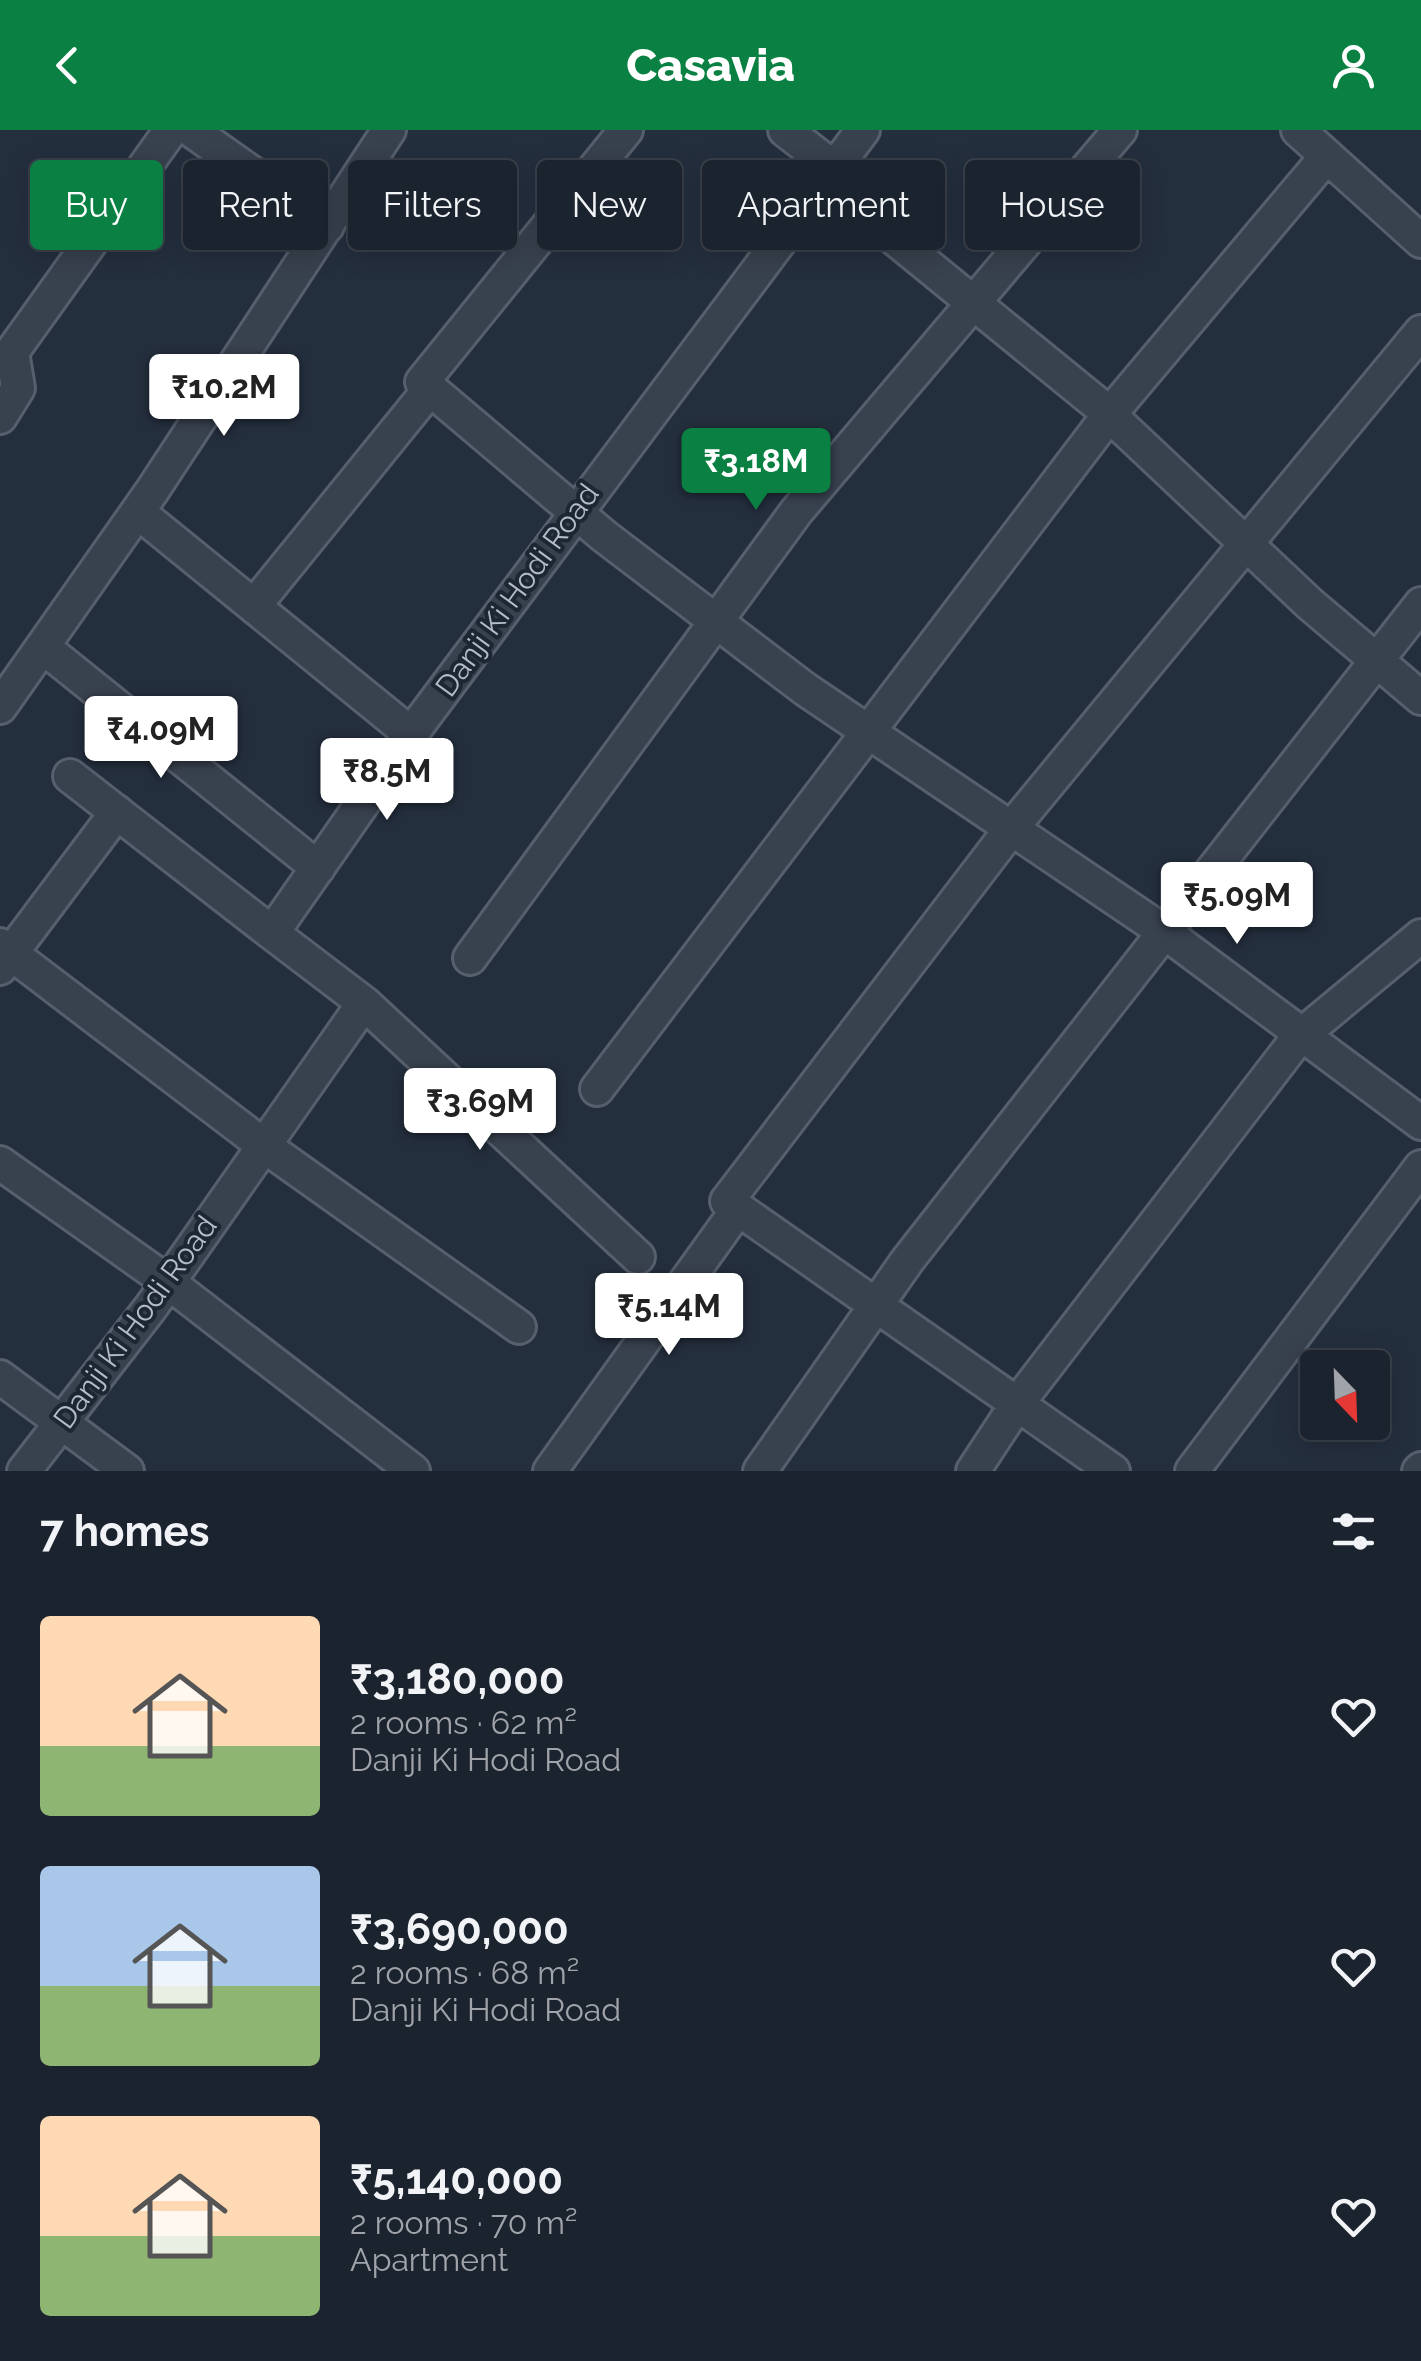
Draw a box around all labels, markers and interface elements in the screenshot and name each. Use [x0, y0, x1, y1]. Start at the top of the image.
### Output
icon: back [40, 38, 95, 93]
icon: person [1326, 38, 1381, 93]
text: Casavia [626, 39, 795, 92]
chip: Buy [30, 160, 163, 250]
chip: Rent [183, 160, 328, 250]
chip: Filters [348, 160, 517, 250]
chip: New [537, 160, 682, 250]
chip: Apartment [702, 160, 945, 250]
chip: House [965, 160, 1140, 250]
pin: ₹10.2M [143, 354, 305, 439]
text: ₹10.2M [171, 368, 277, 405]
pin: ₹3.18M [675, 428, 837, 513]
text: ₹3.18M [704, 442, 809, 479]
street label: Danji Ki Hodi Road [428, 477, 606, 703]
pin: ₹4.09M [80, 696, 242, 781]
text: ₹4.09M [107, 710, 215, 747]
pin: ₹8.5M [317, 738, 457, 823]
text: ₹8.5M [342, 752, 432, 789]
pin: ₹5.09M [1156, 862, 1318, 947]
text: ₹5.09M [1183, 876, 1291, 913]
pin: ₹3.69M [399, 1068, 561, 1153]
text: ₹3.69M [426, 1082, 534, 1119]
street label: Danji Ki Hodi Road [46, 1209, 224, 1435]
pin: ₹5.14M [588, 1273, 750, 1358]
text: ₹5.14M [617, 1287, 721, 1324]
north arrow [1300, 1350, 1390, 1440]
map controls [1300, 1350, 1390, 1440]
icon: filters [1326, 1504, 1381, 1559]
text: 7 homes [40, 1507, 209, 1556]
text: ₹3,180,000 [350, 1655, 565, 1704]
icon: home [120, 1656, 240, 1776]
icon: heart [1326, 1689, 1381, 1744]
text: 2 rooms · 62 m² [350, 1704, 577, 1741]
text: Danji Ki Hodi Road [350, 1741, 621, 1778]
text: ₹3,690,000 [350, 1905, 569, 1954]
icon: home [120, 1906, 240, 2026]
icon: heart [1326, 1939, 1381, 1994]
text: 2 rooms · 68 m² [350, 1954, 579, 1991]
text: Danji Ki Hodi Road [350, 1991, 621, 2028]
text: ₹5,140,000 [350, 2155, 563, 2204]
icon: home [120, 2156, 240, 2276]
icon: heart [1326, 2189, 1381, 2244]
text: 2 rooms · 70 m² [350, 2204, 577, 2241]
text: Apartment [350, 2241, 508, 2278]

